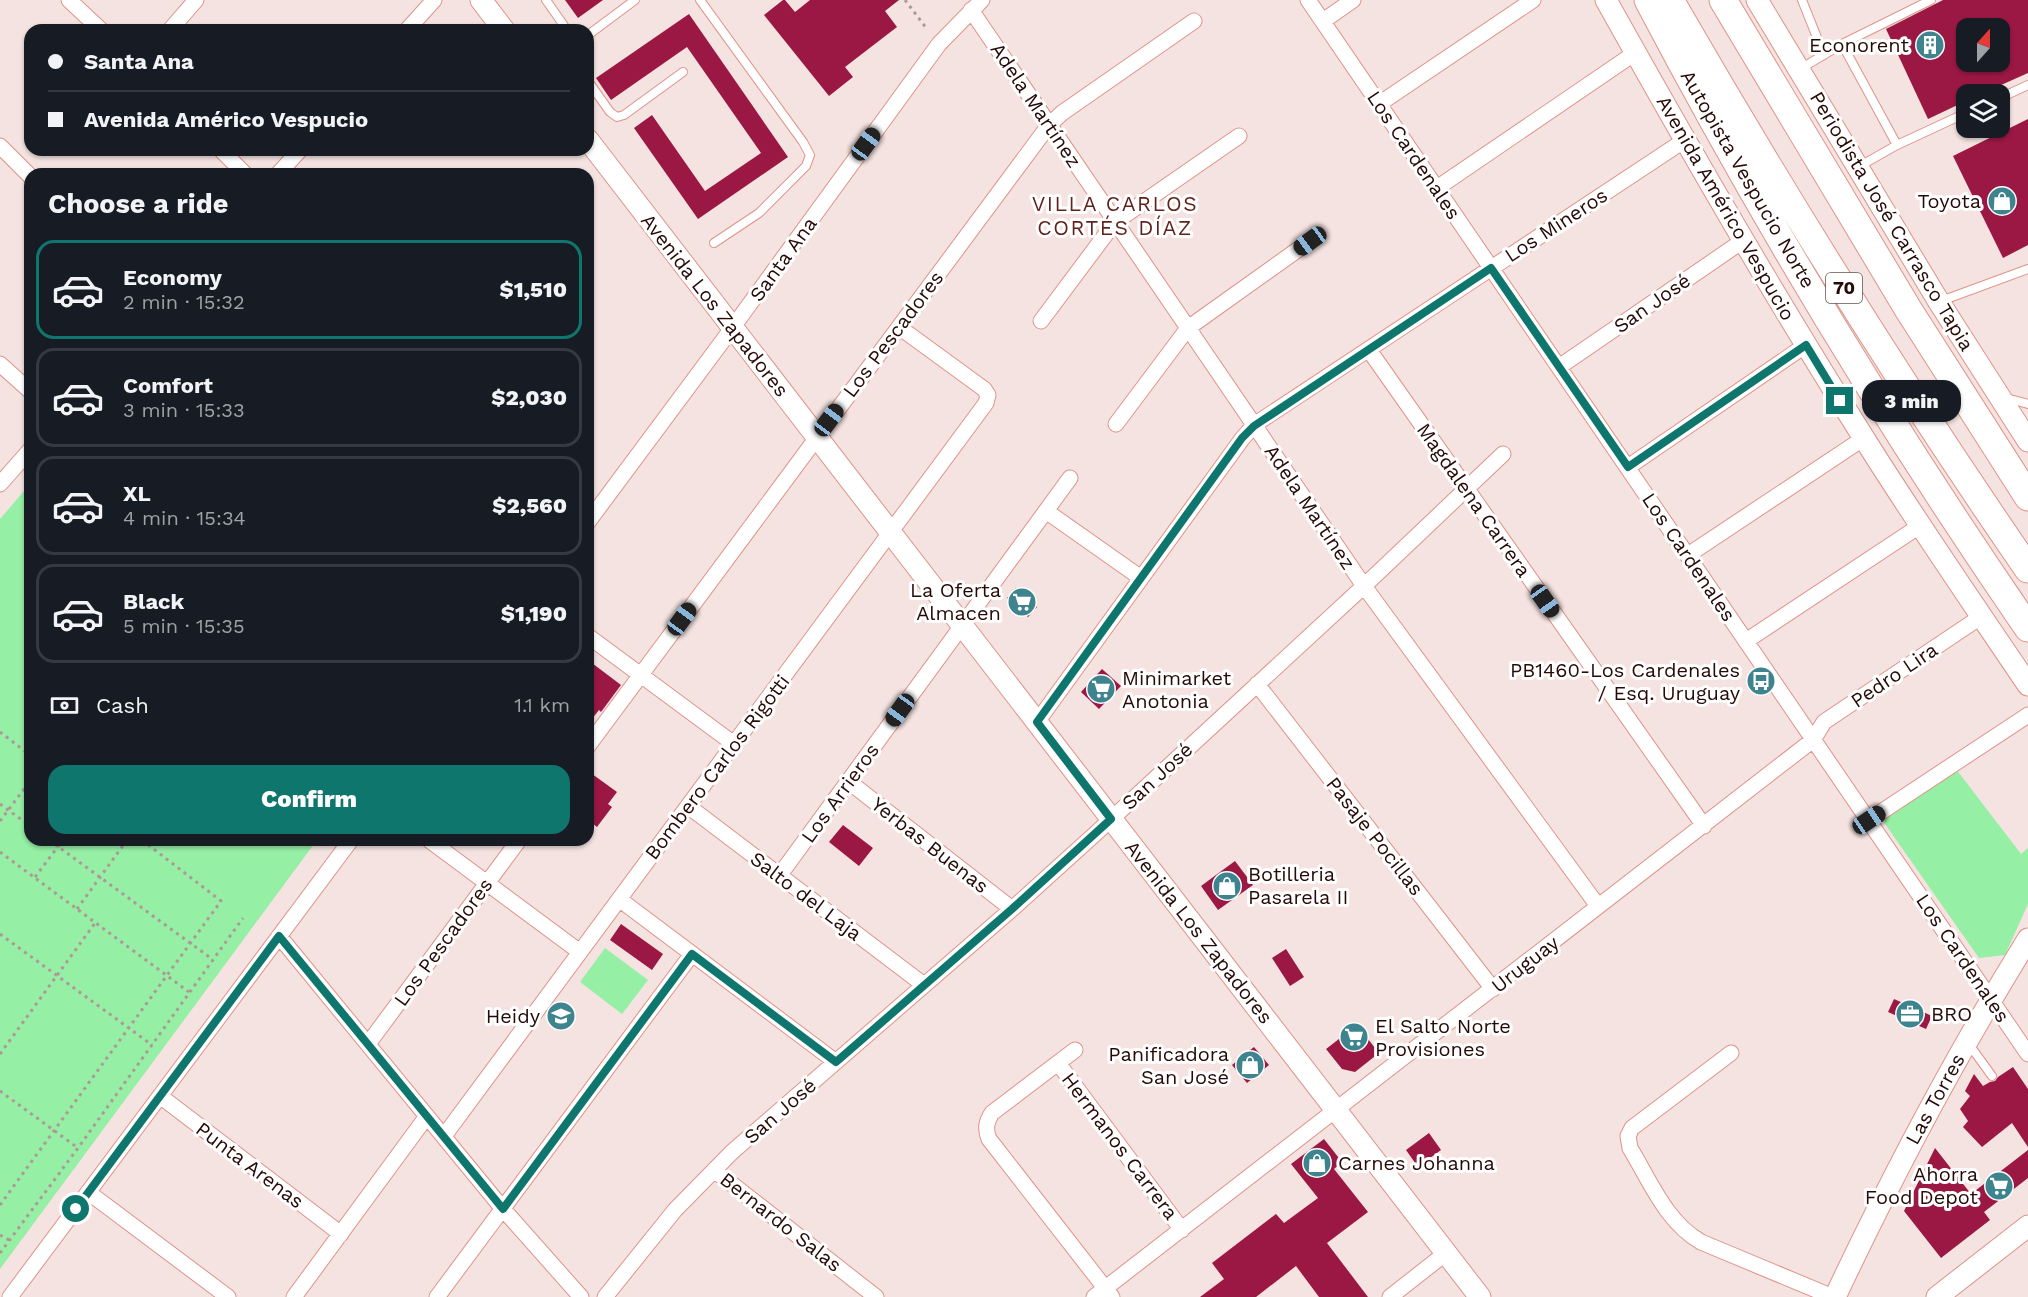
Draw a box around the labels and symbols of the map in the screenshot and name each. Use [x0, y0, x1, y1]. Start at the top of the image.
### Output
north arrow [1956, 18, 2010, 72]
building icon: Econorent [1914, 29, 1946, 61]
place label: Econorent [1809, 33, 1910, 57]
street label: Adela Martínez [985, 38, 1087, 172]
street label: Autopista Vespucio Norte [1676, 66, 1820, 292]
street label: Los Cardenales [1362, 86, 1466, 224]
street label: Periodista José Carrasco Tapia [1805, 87, 1979, 355]
street label: Avenida Américo Vespucio [1652, 91, 1800, 325]
car [848, 124, 884, 164]
street label: Los Mineros [1500, 183, 1612, 267]
shop icon: Toyota [1986, 185, 2018, 217]
place label: Toyota [1918, 189, 1981, 213]
district label: VILLA CARLOS CORTÉS DÍAZ [1032, 191, 1198, 240]
street label: Avenida Los Zapadores [636, 209, 794, 401]
street label: Santa Ana [744, 212, 822, 306]
car [1290, 223, 1330, 259]
street label: Los Pescadores [838, 266, 948, 402]
street label: San José [1609, 268, 1695, 338]
road number: 70 [1826, 273, 1862, 303]
callout: 3 min [1861, 380, 1960, 422]
route end [1826, 387, 1853, 414]
car [811, 400, 847, 440]
street label: Magdalena Carrera [1412, 418, 1536, 582]
street label: Adela Martínez [1259, 440, 1361, 574]
street label: Los Cardenales [1637, 488, 1741, 626]
place label: La Oferta Almacen [910, 578, 1001, 625]
car [1527, 581, 1563, 621]
supermarket icon: La Oferta Almacen [1006, 586, 1038, 618]
car [664, 599, 700, 639]
street label: Pedro Lira [1846, 637, 1942, 713]
place label: PB1460-Los Cardenales / Esq. Uruguay [1510, 658, 1741, 705]
bus stop icon: PB1460-Los Cardenales / Esq. Uruguay [1745, 665, 1777, 697]
place label: Minimarket Anotonia [1122, 666, 1232, 713]
street label: Bombero Carlos Rigotti [640, 670, 794, 864]
supermarket icon: Minimarket Anotonia [1085, 673, 1117, 705]
car [882, 690, 918, 730]
street label: San José [1117, 737, 1197, 815]
street label: Los Arrieros [796, 739, 884, 847]
street label: Pasaje Pocillas [1321, 772, 1429, 900]
street label: Yerbas Buenas [867, 792, 993, 898]
car [1849, 802, 1889, 838]
street label: Avenida Los Zapadores [1120, 836, 1278, 1028]
street label: Salto del Laja [746, 846, 866, 946]
place label: Botilleria Pasarela II [1248, 862, 1348, 909]
shop icon: Botilleria Pasarela II [1211, 870, 1243, 902]
street label: Los Pescadores [389, 873, 497, 1011]
street label: Los Cardenales [1911, 889, 2015, 1027]
street label: Uruguay [1487, 930, 1564, 998]
office icon: BRO [1894, 998, 1926, 1030]
school or university icon: Heidy [545, 1000, 577, 1032]
place label: BRO [1931, 1002, 1972, 1026]
place label: Heidy [486, 1004, 541, 1028]
place label: El Salto Norte Provisiones [1375, 1014, 1511, 1061]
supermarket icon: El Salto Norte Provisiones [1338, 1021, 1370, 1053]
place label: Panificadora San José [1108, 1042, 1229, 1089]
shop icon: Panificadora San José [1234, 1049, 1266, 1081]
street label: Las Torres [1900, 1049, 1970, 1149]
street label: Hermanos Carrera [1057, 1068, 1183, 1224]
street label: San José [739, 1073, 821, 1149]
street label: Punta Arenas [191, 1117, 309, 1213]
shop icon: Carnes Johanna [1301, 1147, 1333, 1179]
place label: Carnes Johanna [1338, 1151, 1495, 1175]
place label: Ahorra Food Depot [1865, 1162, 1979, 1209]
street label: Bernardo Salas [715, 1167, 847, 1277]
supermarket icon: Ahorra Food Depot [1983, 1170, 2015, 1202]
route start [62, 1195, 89, 1222]

